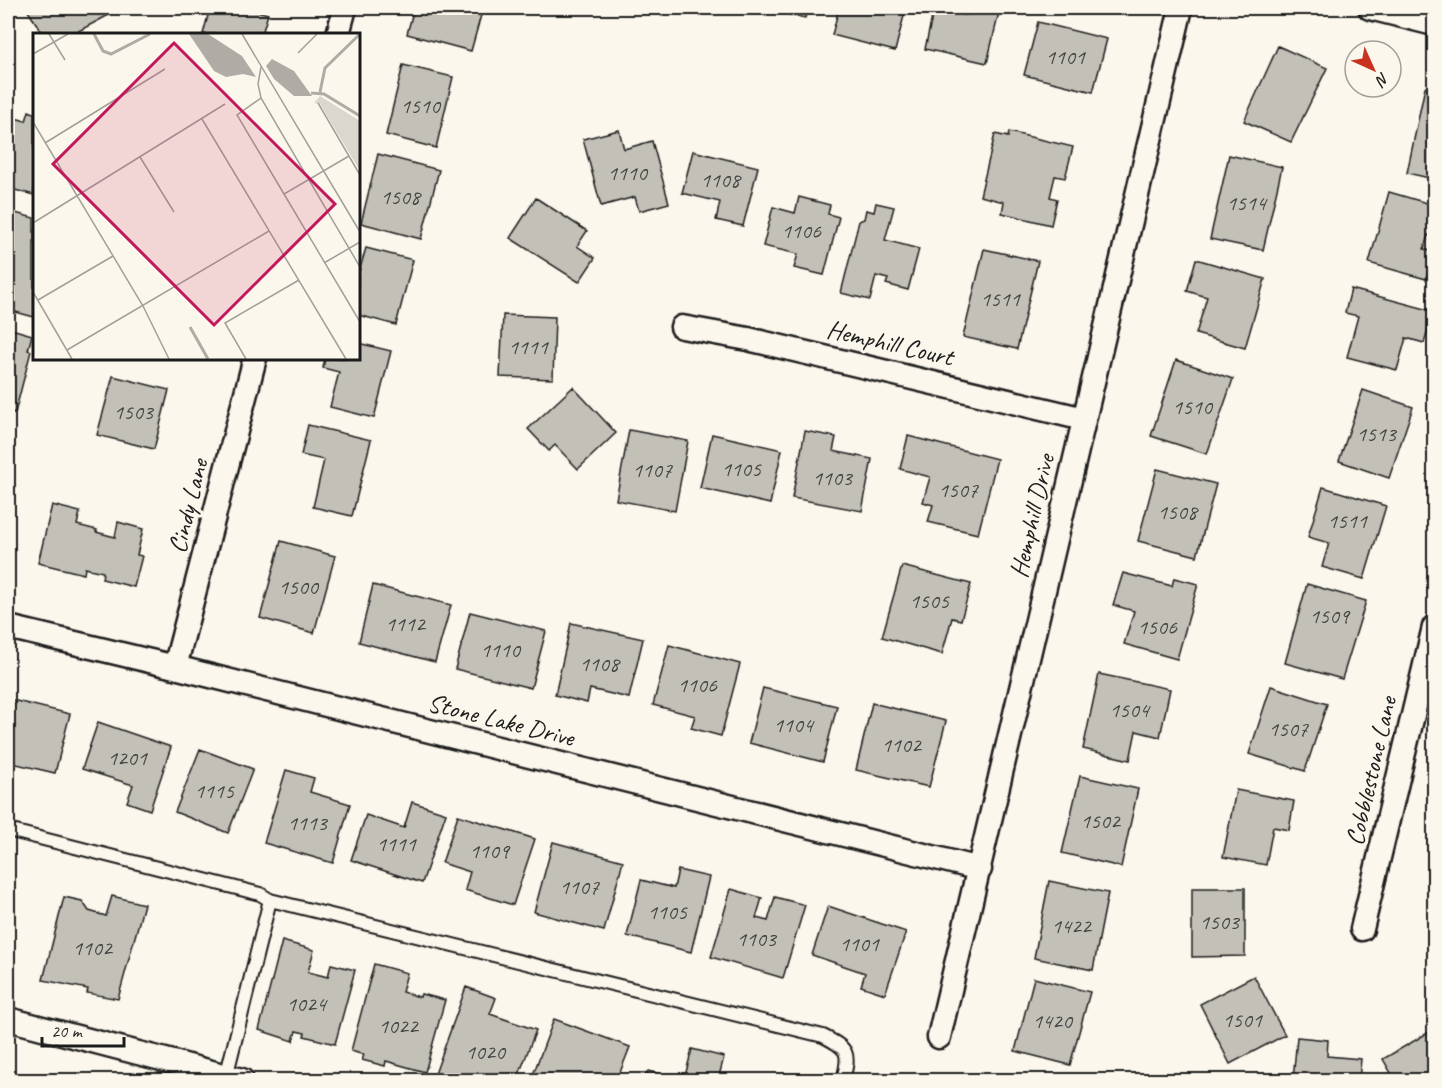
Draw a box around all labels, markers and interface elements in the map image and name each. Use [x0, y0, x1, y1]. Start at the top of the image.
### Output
inset map [33, 33, 360, 360]
north arrow [1343, 39, 1403, 99]
house number: 1101 [1045, 43, 1086, 71]
text: N [1370, 68, 1393, 92]
house number: 1510 [400, 92, 442, 120]
house number: 1110 [607, 159, 649, 187]
house number: 1108 [700, 166, 742, 194]
house number: 1508 [380, 183, 422, 211]
house number: 1514 [1226, 189, 1268, 217]
house number: 1106 [781, 217, 822, 245]
house number: 1511 [980, 285, 1021, 313]
street label: Hemphill Court [824, 312, 959, 374]
house number: 1111 [508, 333, 549, 361]
house number: 1510 [1172, 393, 1214, 421]
house number: 1503 [113, 398, 155, 426]
house number: 1513 [1356, 420, 1398, 448]
street label: Hemphill Drive [1002, 449, 1063, 581]
street label: Cindy Lane [160, 454, 216, 557]
house number: 1105 [721, 455, 762, 483]
house number: 1107 [632, 456, 673, 484]
house number: 1103 [812, 464, 854, 492]
house number: 1507 [938, 476, 979, 504]
house number: 1508 [1157, 498, 1199, 526]
house number: 1511 [1327, 507, 1368, 535]
house number: 1500 [278, 573, 320, 601]
house number: 1505 [909, 587, 950, 615]
house number: 1509 [1309, 602, 1351, 630]
house number: 1112 [385, 610, 427, 638]
house number: 1506 [1137, 613, 1178, 641]
house number: 1110 [480, 636, 522, 664]
house number: 1108 [579, 650, 621, 678]
house number: 1106 [677, 671, 718, 699]
street label: Stone Lake Drive [424, 686, 579, 754]
street label: Cobblestone Lane [1338, 692, 1404, 849]
house number: 1504 [1109, 696, 1151, 724]
house number: 1104 [773, 711, 815, 739]
house number: 1507 [1268, 715, 1309, 743]
house number: 1102 [881, 731, 923, 759]
house number: 1201 [107, 744, 148, 772]
house number: 1115 [194, 777, 235, 805]
house number: 1502 [1080, 807, 1122, 835]
house number: 1113 [287, 809, 329, 837]
house number: 1111 [376, 830, 417, 858]
house number: 1109 [469, 837, 511, 865]
house number: 1107 [559, 873, 600, 901]
house number: 1105 [647, 898, 688, 926]
house number: 1503 [1199, 908, 1241, 936]
house number: 1422 [1051, 912, 1093, 940]
house number: 1103 [736, 925, 778, 953]
house number: 1101 [839, 930, 880, 958]
house number: 1102 [72, 934, 114, 962]
house number: 1024 [286, 990, 328, 1018]
house number: 1501 [1222, 1006, 1263, 1034]
house number: 1420 [1032, 1007, 1074, 1035]
scale bar [42, 1010, 124, 1048]
house number: 1022 [378, 1012, 420, 1040]
text: 20 m [51, 1020, 84, 1042]
house number: 1020 [465, 1038, 507, 1066]

